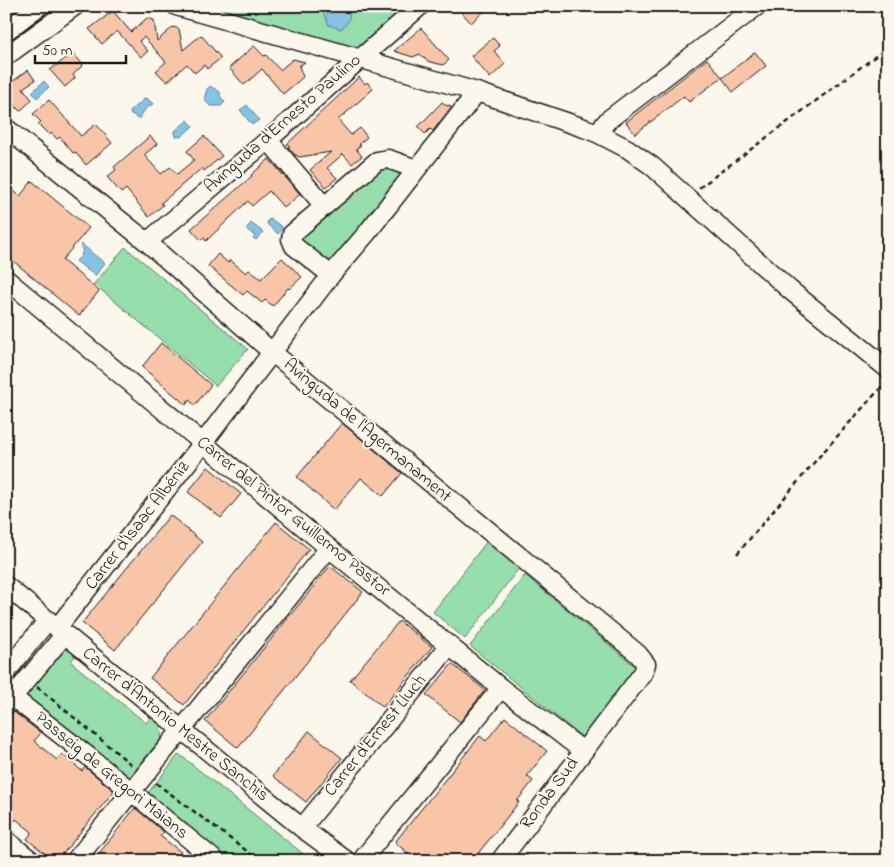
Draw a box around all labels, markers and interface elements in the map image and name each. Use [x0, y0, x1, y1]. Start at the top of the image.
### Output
scale bar [35, 32, 126, 64]
text: 50 m [42, 40, 73, 62]
street label: Avinguda d'Ernesto Paulino [199, 48, 368, 201]
street label: Avinguda de l'Agermanament [277, 353, 457, 510]
street label: Carrer del Pintor Guillermo Pastor [190, 430, 396, 604]
street label: Carrer d'Isaac Albéniz [79, 456, 197, 596]
street label: Carrer d'Antonio Mestre Sanchis [76, 641, 274, 809]
street label: Carrer d'Ernest Lluch [319, 669, 433, 803]
street label: Passeig de Gregori Maians [28, 706, 194, 847]
street label: Ronda Sud [514, 752, 586, 836]

